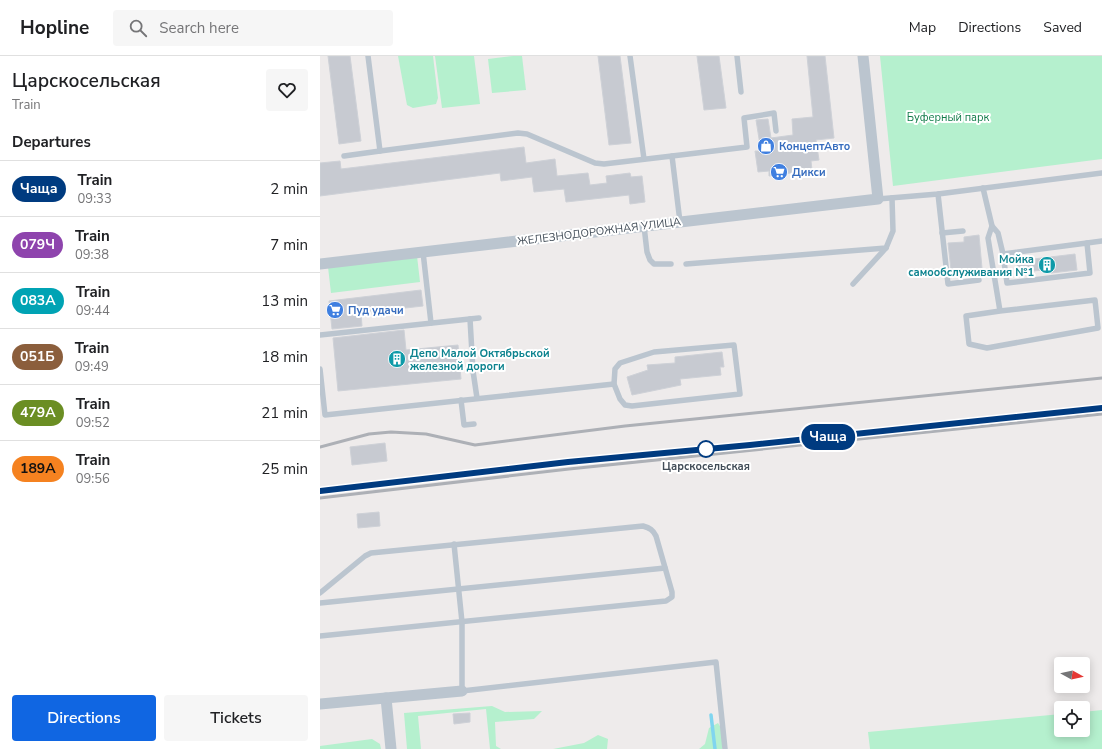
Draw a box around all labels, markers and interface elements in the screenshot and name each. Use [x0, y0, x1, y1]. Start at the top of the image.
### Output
search box [113, 10, 393, 46]
text: Hopline [20, 15, 89, 41]
icon: search [127, 17, 149, 39]
text: Search here [159, 18, 239, 38]
text: Map [909, 18, 936, 37]
text: Directions [958, 18, 1021, 37]
text: Saved [1043, 18, 1082, 37]
text: Царскосельская [12, 68, 161, 94]
button: heart [266, 69, 308, 111]
text: Train [12, 96, 41, 114]
park label: Буферный парк [907, 110, 990, 125]
text: Departures [12, 132, 91, 152]
shop icon: КонцептАвто [756, 136, 776, 156]
place label: КонцептАвто [779, 139, 850, 154]
supermarket icon: Дикси [769, 162, 789, 182]
place label: Дикси [792, 165, 826, 180]
text: Train [78, 170, 112, 190]
text: Чаща [20, 179, 58, 198]
text: 2 min [270, 179, 308, 199]
text: 09:33 [78, 190, 112, 208]
street label: ЖЕЛЕЗНОДОРОЖНАЯ УЛИЦА [516, 214, 682, 249]
text: Train [75, 226, 110, 246]
text: 079Ч [20, 235, 55, 254]
text: 7 min [270, 235, 308, 255]
text: 09:38 [75, 246, 109, 264]
place label: Мойка самообслуживания №1 [908, 252, 1034, 280]
building icon: Мойка самообслуживания №1 [1037, 255, 1057, 275]
text: Train [76, 282, 110, 302]
text: 083А [20, 291, 56, 310]
text: 13 min [261, 291, 308, 311]
supermarket icon: Пуд удачи [325, 300, 345, 320]
text: 09:44 [76, 302, 110, 320]
place label: Пуд удачи [348, 303, 404, 318]
text: Train [75, 338, 109, 358]
place label: Депо Малой Октябрьской железной дороги [409, 346, 550, 374]
text: 051Б [20, 347, 55, 366]
text: 18 min [261, 347, 308, 367]
building icon: Депо Малой Октябрьской железной дороги [387, 349, 407, 369]
text: 09:49 [75, 358, 109, 376]
text: Train [76, 394, 110, 414]
text: 479А [20, 403, 56, 422]
text: 21 min [261, 403, 308, 423]
text: 09:52 [76, 414, 110, 432]
line badge: Чаща [800, 424, 856, 450]
text: Чаща [809, 427, 847, 446]
marker: Царскосельская [697, 440, 715, 458]
text: Train [76, 450, 110, 470]
text: 189А [20, 459, 56, 478]
text: 25 min [261, 459, 308, 479]
place label: Царскосельская [662, 459, 750, 474]
text: 09:56 [76, 470, 110, 488]
north arrow [1054, 657, 1090, 693]
map controls [1054, 657, 1090, 737]
button: Directions [12, 695, 156, 741]
button: Tickets [164, 695, 308, 741]
button: locate [1054, 701, 1090, 737]

